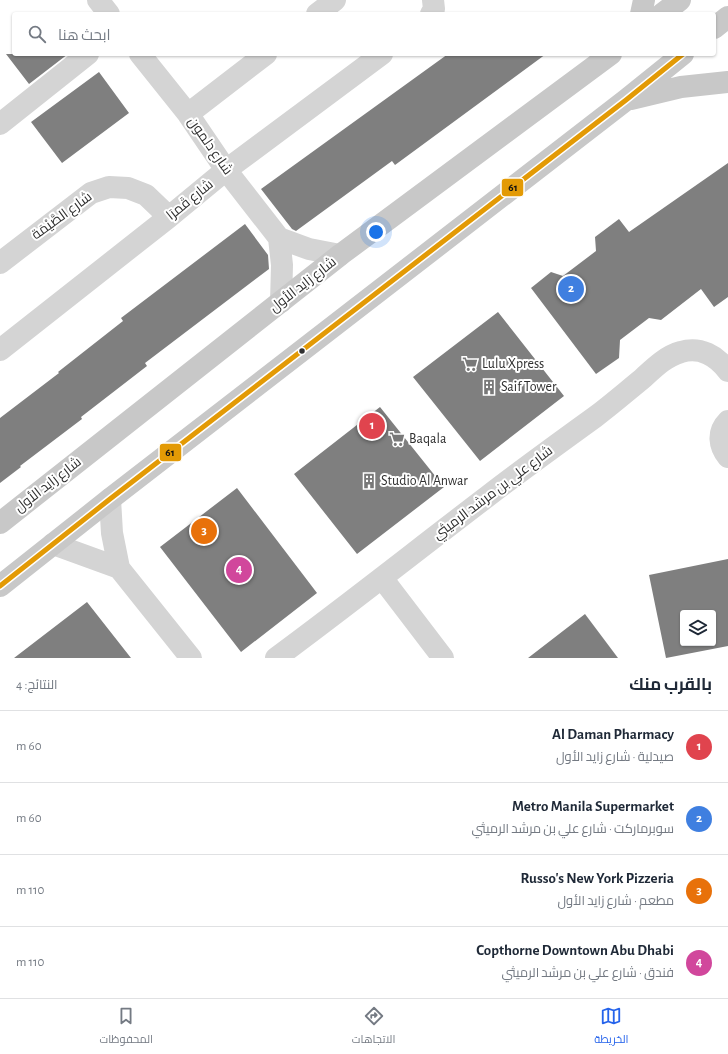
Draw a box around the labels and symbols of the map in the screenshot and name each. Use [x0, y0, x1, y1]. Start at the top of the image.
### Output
street label: شارع دلمون [184, 115, 235, 178]
street label: شارع قَمرَا [164, 177, 217, 224]
line badge: 61 [501, 178, 524, 197]
text: 61 [508, 182, 518, 193]
street label: شارع الصَّيْمَة [29, 189, 95, 243]
your location [366, 222, 386, 242]
street label: شارع زايد الأول [266, 254, 340, 316]
pin: 2 [558, 274, 584, 304]
unlabelled marker [297, 346, 307, 356]
supermarket icon: Lulu Xpress [461, 355, 479, 373]
place label: Lulu Xpress [482, 357, 544, 371]
building icon: Saif Tower [480, 378, 498, 396]
place label: Saif Tower [501, 380, 557, 394]
pin: 1 [359, 411, 385, 441]
supermarket icon: Baqala [388, 430, 406, 448]
place label: Baqala [409, 432, 447, 446]
line badge: 61 [159, 443, 182, 462]
street label: شارع علي بن مرشد الرميثي [431, 444, 558, 546]
text: 61 [165, 447, 175, 458]
street label: شارع زايد الأول [11, 454, 85, 516]
building icon: Studio Al Anwar [360, 472, 378, 490]
place label: Studio Al Anwar [381, 474, 468, 488]
pin: 3 [191, 516, 217, 546]
pin: 4 [226, 555, 252, 585]

